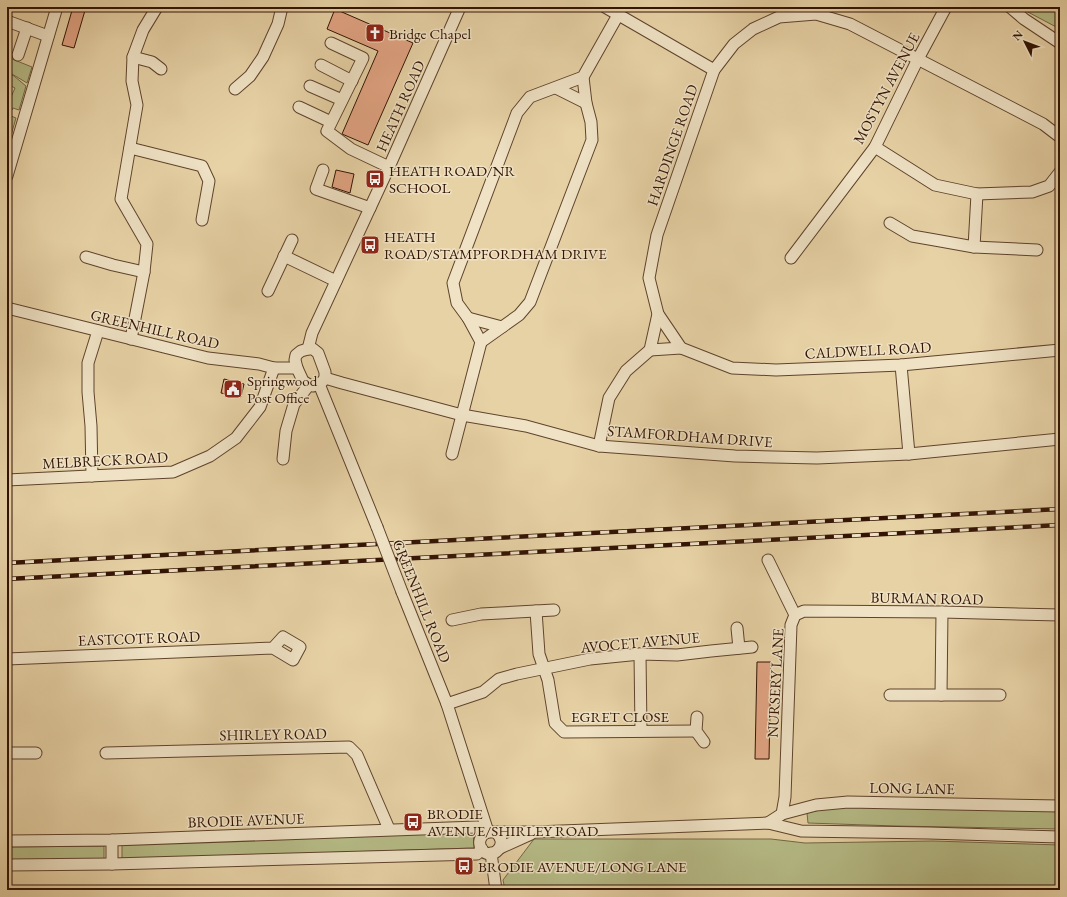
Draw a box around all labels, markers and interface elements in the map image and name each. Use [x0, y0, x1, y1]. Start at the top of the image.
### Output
church icon: Bridge Chapel [364, 22, 386, 44]
north arrow [1005, 22, 1045, 62]
place label: Bridge Chapel [389, 24, 471, 43]
text: N [1009, 27, 1026, 43]
street label: MOSTYN AVENUE [849, 28, 924, 147]
street label: HEATH ROAD [371, 57, 429, 155]
street label: HARDINGE ROAD [642, 82, 702, 208]
place label: HEATH ROAD/NR SCHOOL [389, 161, 515, 197]
bus stop icon: HEATH ROAD/NR SCHOOL [364, 168, 386, 190]
place label: HEATH ROAD/STAMPFORDHAM DRIVE [384, 227, 607, 263]
bus stop icon: HEATH ROAD/STAMPFORDHAM DRIVE [359, 234, 381, 256]
street label: GREENHILL ROAD [89, 305, 221, 353]
street label: CALDWELL ROAD [804, 337, 932, 363]
place label: Springwood Post Office [247, 371, 318, 407]
public building icon: Springwood Post Office [222, 378, 244, 400]
street label: STAMFORDHAM DRIVE [607, 421, 774, 451]
street label: MELBRECK ROAD [42, 447, 168, 473]
street label: GREENHILL ROAD [389, 536, 455, 666]
street label: BURMAN ROAD [870, 588, 984, 608]
street label: EASTCOTE ROAD [78, 626, 200, 650]
street label: AVOCET AVENUE [579, 627, 701, 657]
street label: NURSERY LANE [763, 627, 787, 738]
street label: EGRET CLOSE [571, 707, 669, 726]
street label: SHIRLEY ROAD [219, 724, 327, 744]
street label: LONG LANE [869, 778, 955, 798]
place label: BRODIE AVENUE/SHIRLEY ROAD [426, 804, 598, 840]
street label: BRODIE AVENUE [187, 808, 305, 832]
bus stop icon: BRODIE AVENUE/SHIRLEY ROAD [402, 811, 424, 833]
bus stop icon: BRODIE AVENUE/LONG LANE [453, 855, 475, 877]
place label: BRODIE AVENUE/LONG LANE [478, 857, 687, 876]

